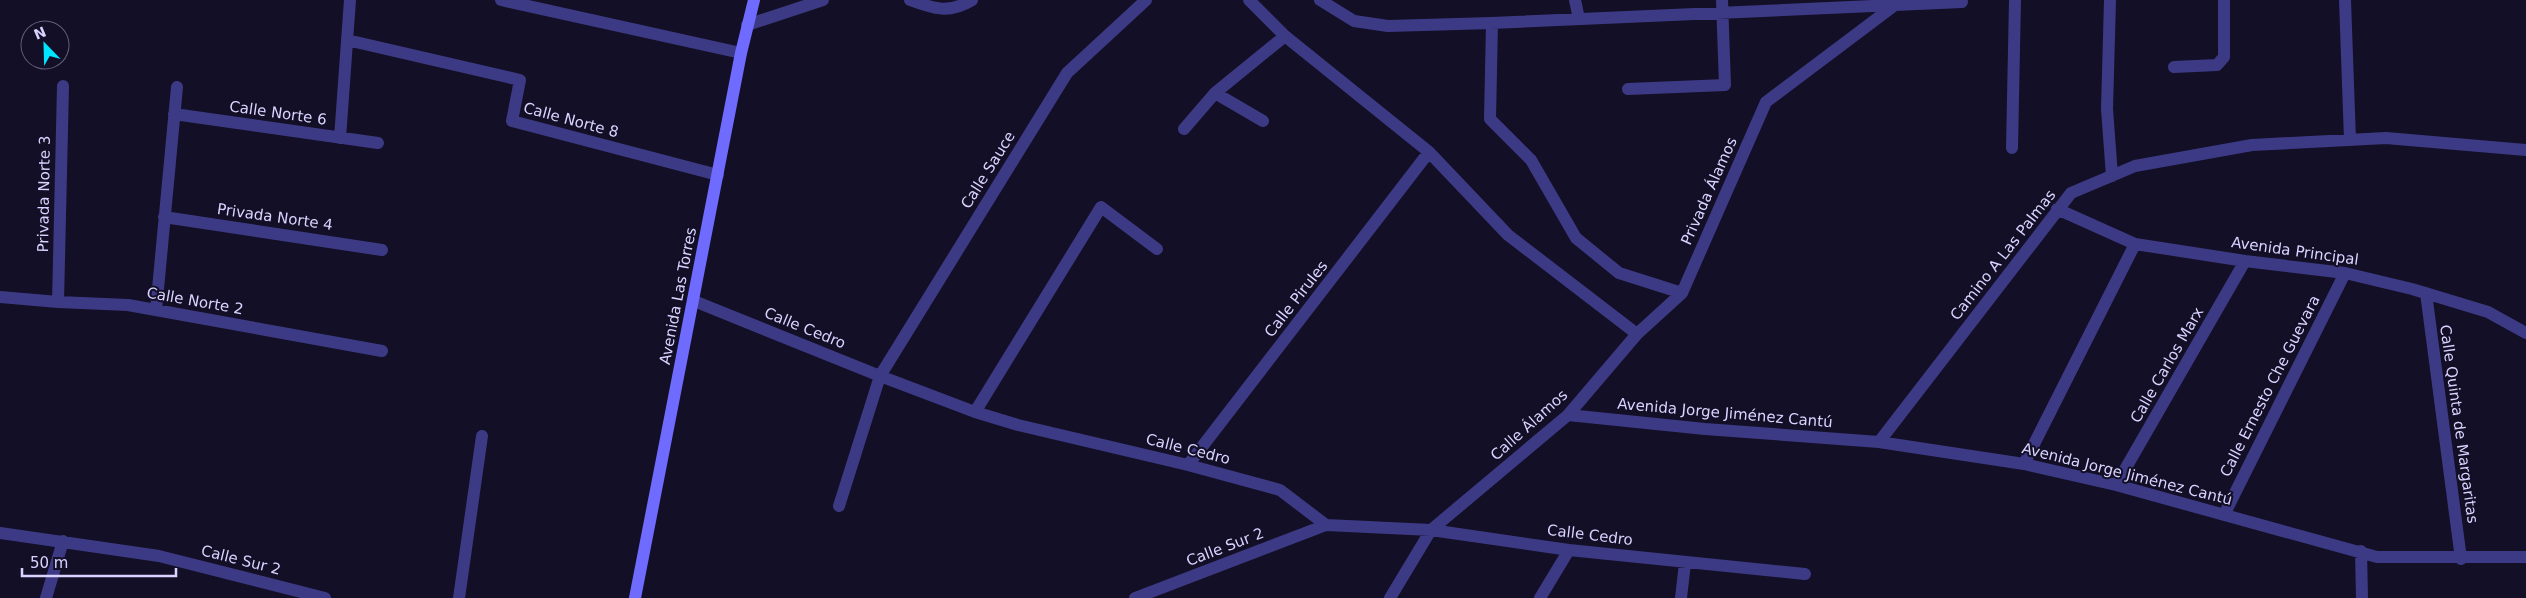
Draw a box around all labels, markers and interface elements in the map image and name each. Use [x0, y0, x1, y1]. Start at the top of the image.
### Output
north arrow [20, 20, 70, 70]
text: N [31, 23, 48, 43]
street label: Calle Norte 6 [228, 97, 328, 129]
street label: Calle Norte 8 [521, 99, 621, 141]
street label: Calle Sauce [957, 128, 1019, 212]
street label: Privada Álamos [1676, 134, 1741, 248]
street label: Privada Norte 3 [34, 136, 54, 252]
street label: Camino A Las Palmas [1947, 186, 2060, 324]
street label: Privada Norte 4 [216, 200, 334, 234]
street label: Avenida Las Torres [656, 226, 700, 366]
street label: Avenida Principal [2230, 233, 2360, 269]
street label: Calle Pirules [1261, 257, 1331, 341]
street label: Calle Norte 2 [145, 284, 245, 318]
street label: Calle Ernesto Che Guevara [2216, 292, 2324, 480]
street label: Calle Cedro [762, 304, 848, 352]
street label: Calle Carlos Marx [2127, 304, 2207, 426]
street label: Calle Quinta de Margaritas [2436, 324, 2482, 525]
street label: Calle Álamos [1486, 385, 1571, 464]
street label: Avenida Jorge Jiménez Cantú [1617, 395, 1833, 431]
street label: Calle Cedro [1144, 430, 1232, 468]
street label: Avenida Jorge Jiménez Cantú [2020, 439, 2234, 509]
street label: Calle Cedro [1546, 521, 1634, 549]
street label: Calle Sur 2 [1184, 524, 1266, 570]
street label: Calle Sur 2 [199, 541, 283, 579]
scale bar [22, 546, 176, 578]
text: 50 m [30, 554, 68, 572]

